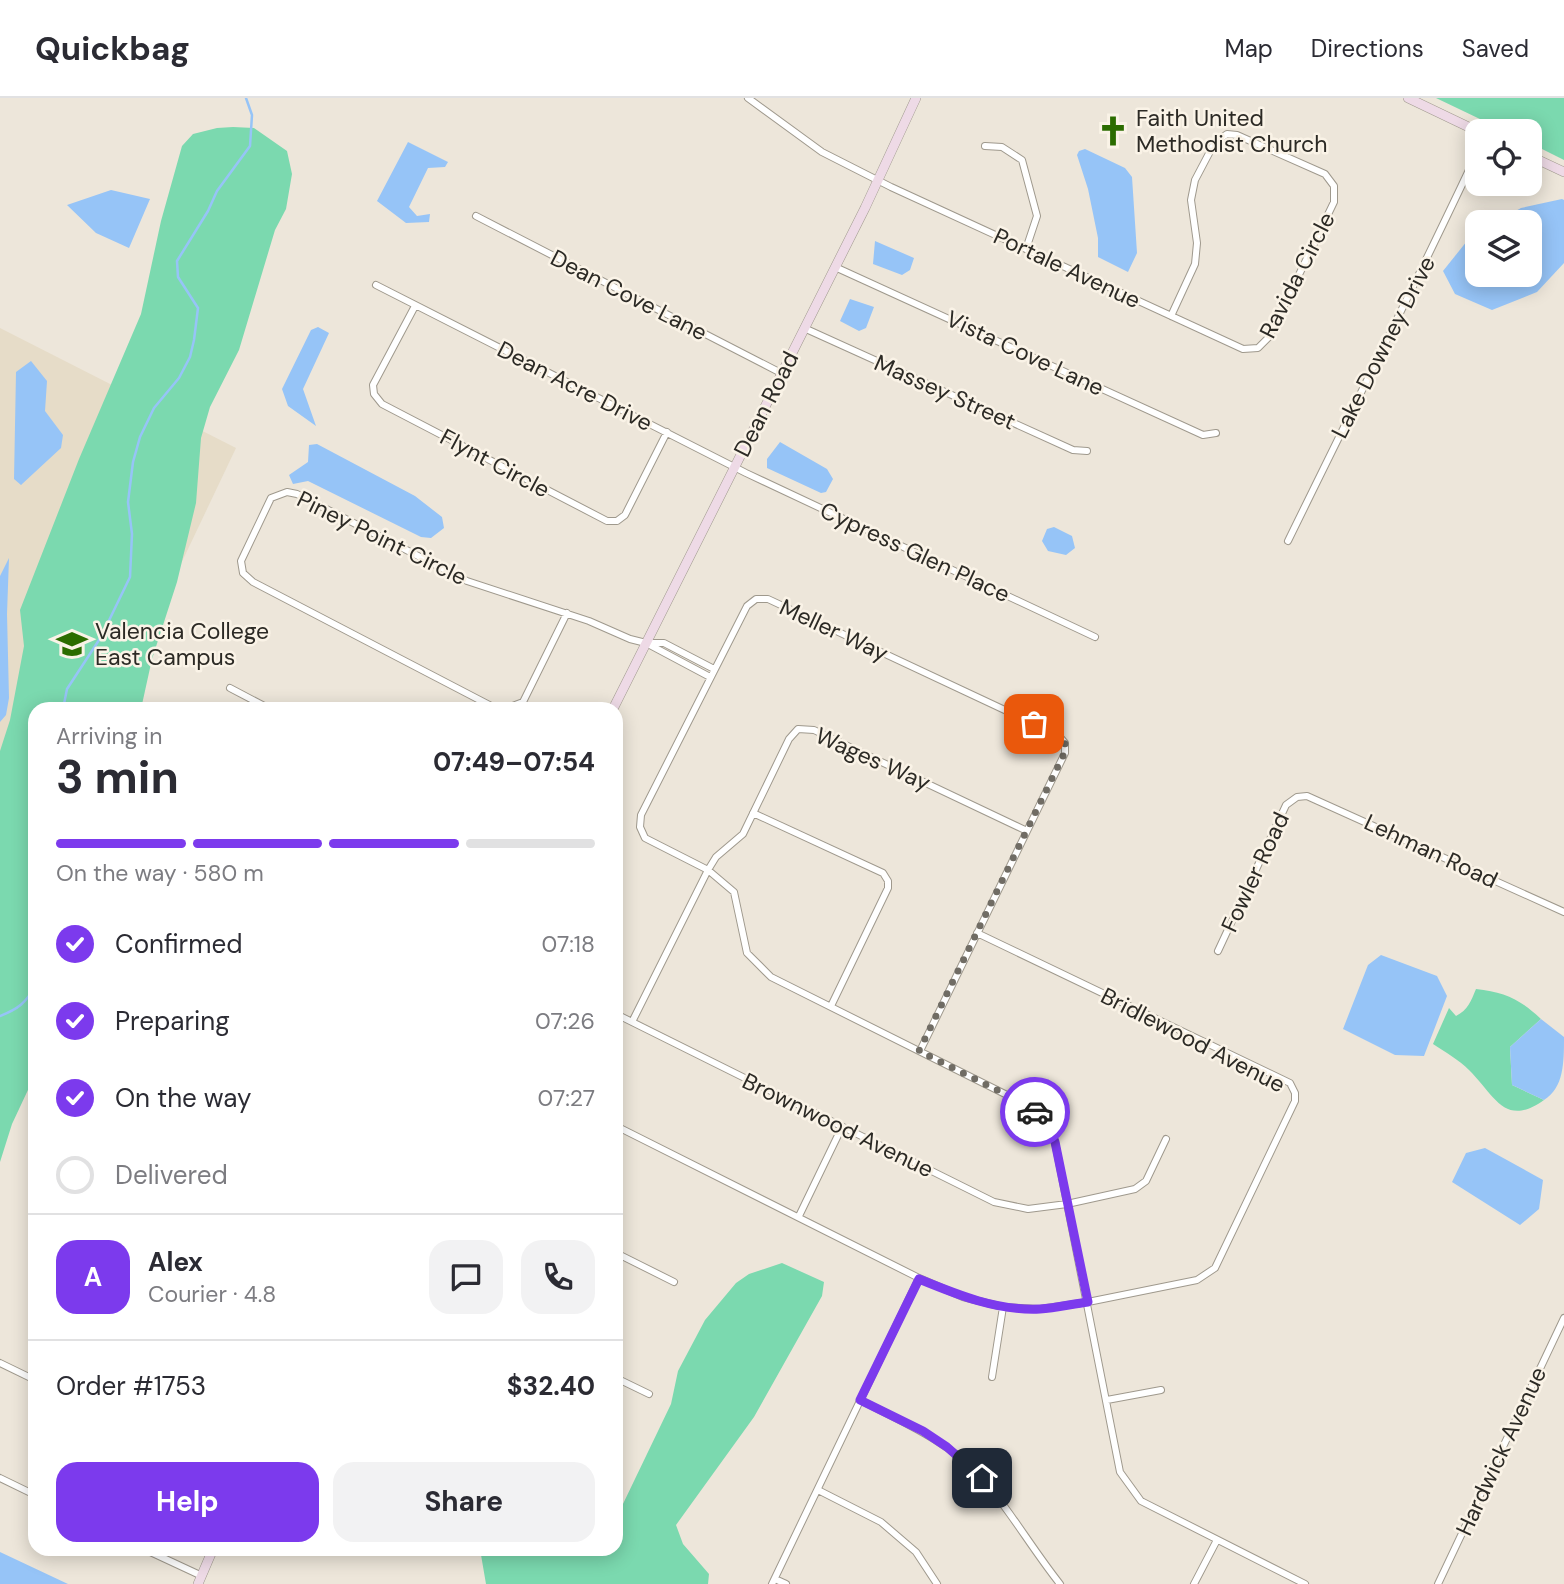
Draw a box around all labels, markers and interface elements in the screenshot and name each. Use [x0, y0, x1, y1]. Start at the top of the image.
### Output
text: Quickbag [35, 27, 190, 70]
text: Map [1225, 33, 1273, 64]
text: Directions [1311, 33, 1424, 64]
text: Saved [1462, 33, 1529, 64]
place label: Faith United Methodist Church [1136, 103, 1327, 159]
church icon: Faith United Methodist Church [1096, 114, 1130, 148]
map controls [1465, 119, 1542, 287]
button: locate [1465, 119, 1542, 196]
street label: Ravida Circle [1252, 207, 1342, 343]
button: layers [1465, 210, 1542, 287]
street label: Portale Avenue [989, 221, 1145, 315]
street label: Dean Cove Lane [546, 243, 712, 347]
street label: Lake Downey Drive [1324, 251, 1442, 443]
street label: Vista Cove Lane [941, 303, 1109, 403]
street label: Dean Acre Drive [492, 334, 658, 438]
street label: Dean Road [727, 346, 805, 462]
street label: Massey Street [870, 347, 1020, 437]
street label: Flynt Circle [435, 422, 555, 504]
street label: Piney Point Circle [292, 484, 472, 592]
street label: Cypress Glen Place [815, 495, 1015, 609]
street label: Meller Way [775, 592, 893, 668]
place label: Valencia College East Campus [95, 616, 269, 672]
school or university icon: Valencia College East Campus [55, 627, 89, 661]
pin [1004, 694, 1064, 754]
icon: bag [1015, 705, 1053, 743]
street label: Wages Way [811, 720, 935, 798]
text: Arriving in [56, 721, 162, 751]
text: 07:49–07:54 [433, 745, 595, 779]
text: 3 min [56, 747, 179, 807]
street label: Fowler Road [1214, 807, 1296, 937]
street label: Lehman Road [1359, 807, 1503, 895]
text: On the way · 580 m [56, 858, 264, 888]
icon: check [56, 925, 94, 963]
text: Confirmed [115, 927, 242, 961]
text: 07:18 [542, 929, 595, 959]
street label: Bridlewood Avenue [1096, 981, 1290, 1099]
icon: check [56, 1002, 94, 1040]
text: Preparing [115, 1004, 230, 1038]
text: 07:26 [535, 1006, 595, 1036]
street label: Brownwood Avenue [738, 1066, 938, 1184]
courier [1000, 1077, 1070, 1147]
icon: check [56, 1079, 94, 1117]
text: On the way [115, 1081, 251, 1115]
text: 07:27 [538, 1083, 595, 1113]
icon: car [1016, 1093, 1054, 1131]
text: Delivered [115, 1158, 228, 1192]
button: chat [429, 1240, 503, 1314]
button: phone [521, 1240, 595, 1314]
text: Alex [148, 1245, 203, 1279]
text: A [84, 1260, 102, 1294]
text: Courier · 4.8 [148, 1279, 276, 1309]
street label: Hardwick Avenue [1449, 1362, 1553, 1540]
text: Order #1753 [56, 1369, 206, 1403]
text: $32.40 [507, 1369, 595, 1403]
pin [952, 1448, 1012, 1508]
icon: home [963, 1459, 1001, 1497]
button: Help [56, 1462, 319, 1542]
button: Share [333, 1462, 595, 1542]

